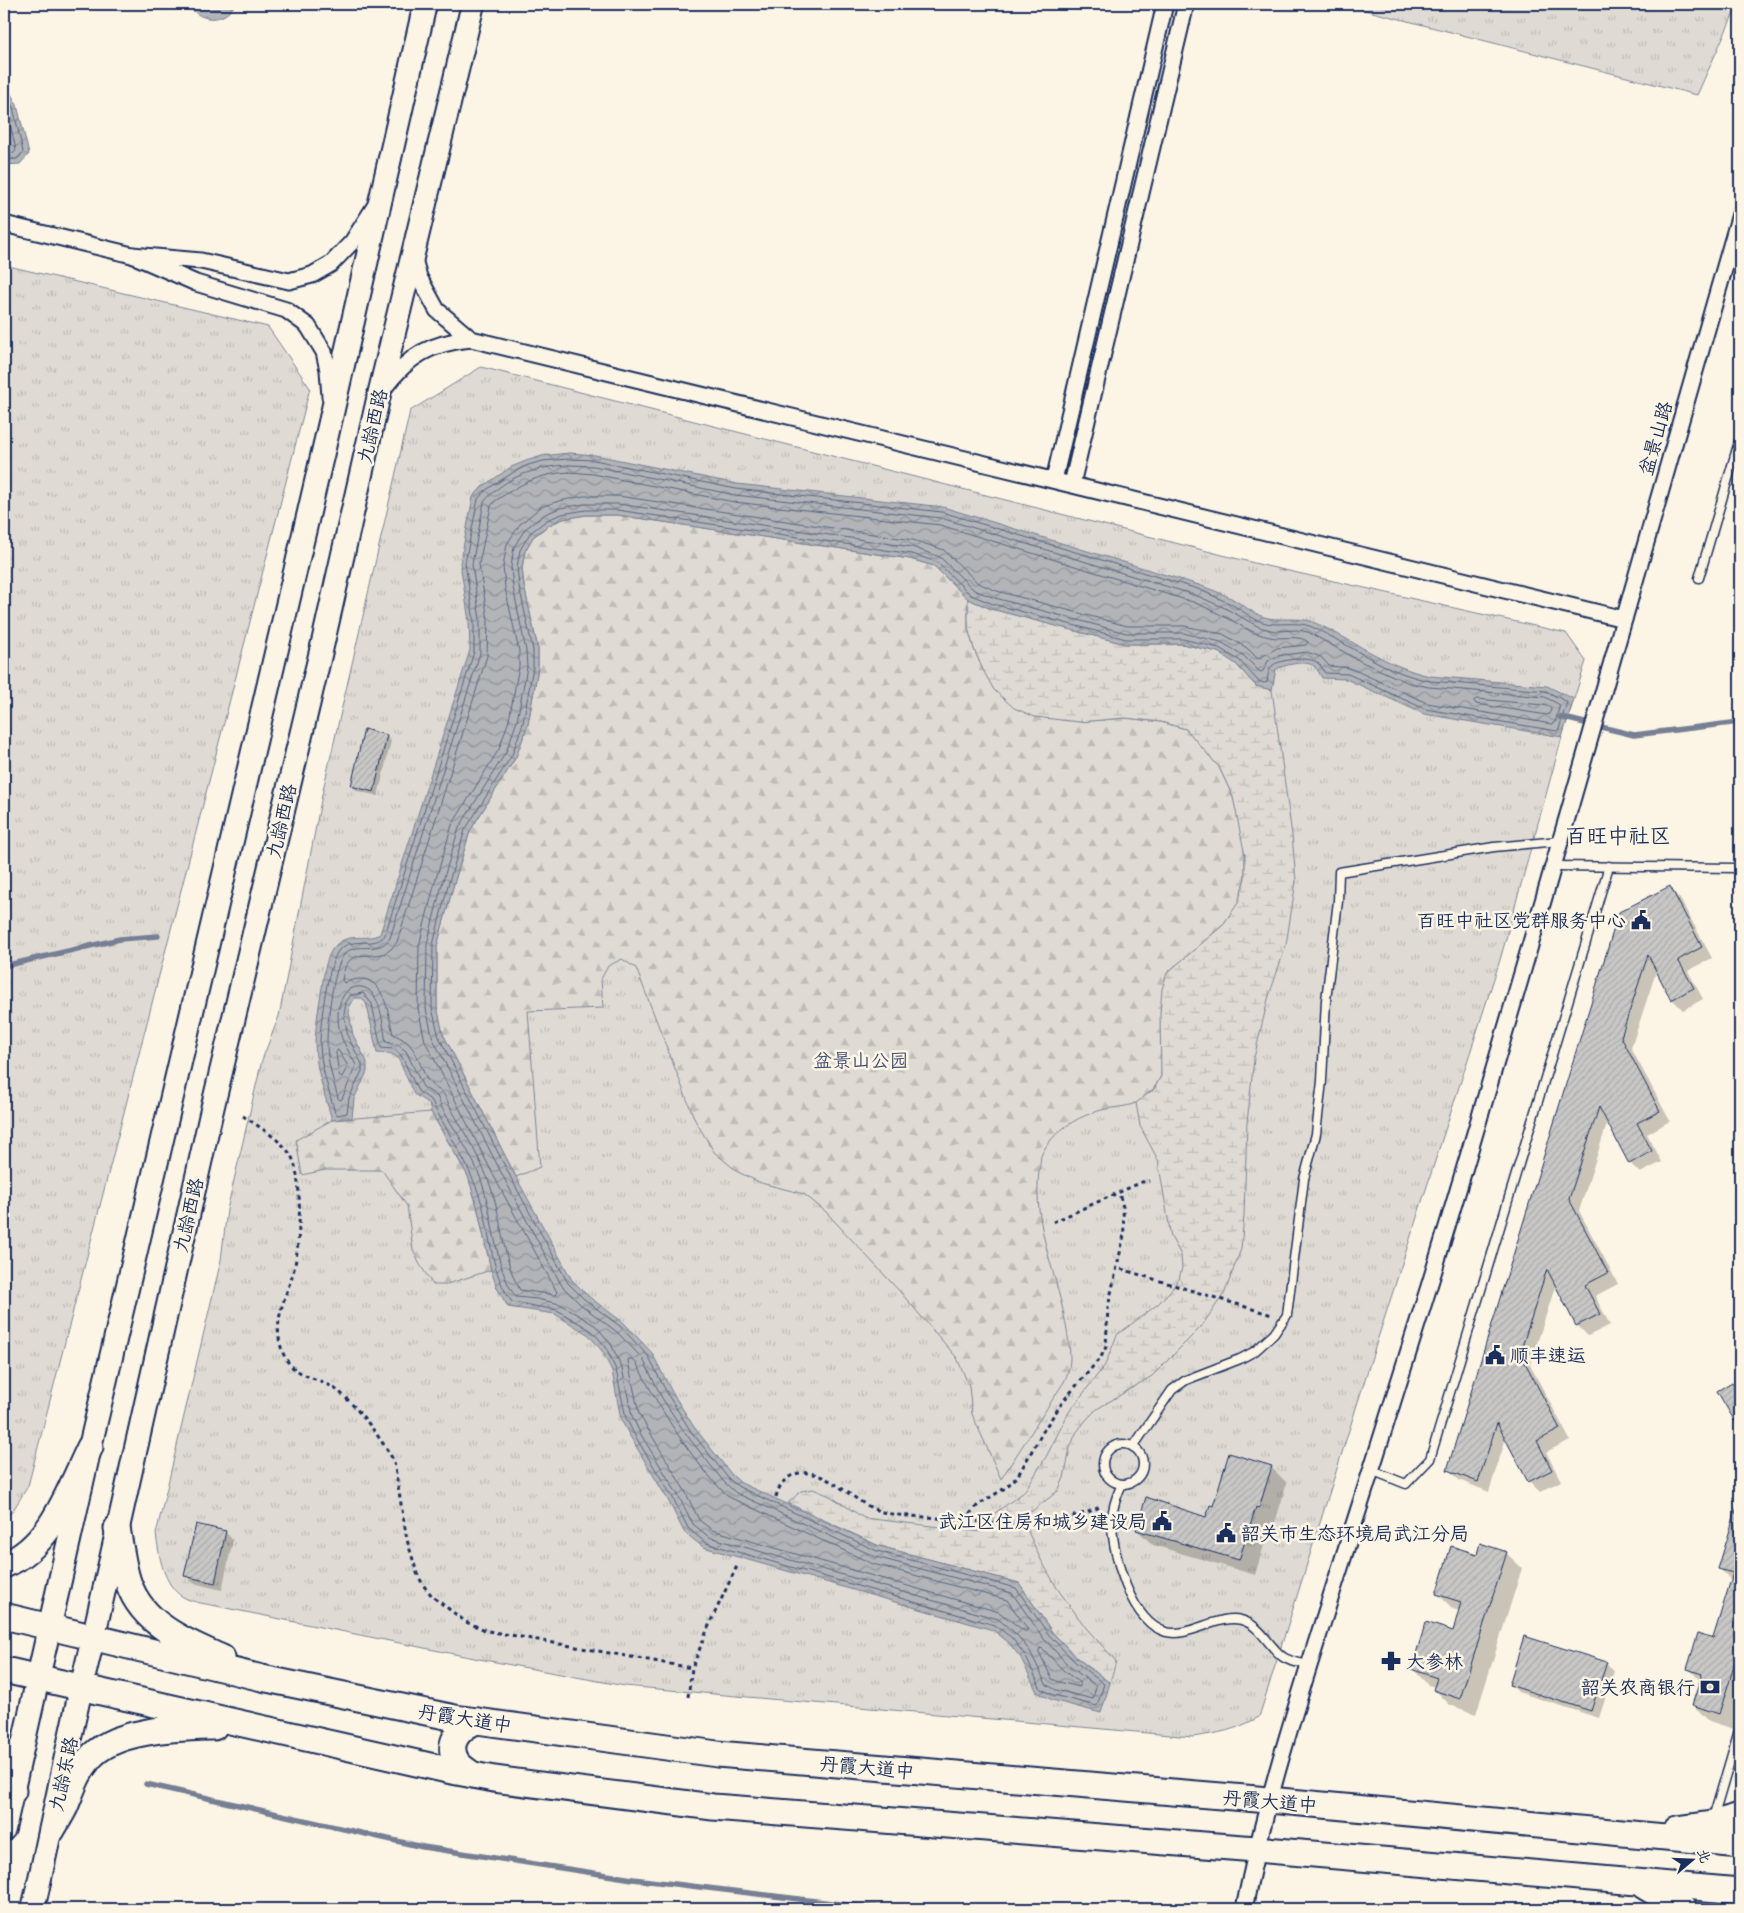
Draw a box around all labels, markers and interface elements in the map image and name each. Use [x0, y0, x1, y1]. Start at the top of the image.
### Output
street label: 九龄西路 [351, 386, 393, 466]
street label: 盆景山路 [1632, 398, 1678, 478]
street label: 九龄西路 [260, 781, 302, 861]
district label: 百旺中社区 [1566, 821, 1671, 850]
place label: 百旺中社区党群服务中心 [1417, 907, 1626, 933]
public building icon: 百旺中社区党群服务中心 [1630, 909, 1652, 931]
park label: 盆景山公园 [813, 1047, 909, 1073]
street label: 九龄西路 [167, 1175, 209, 1255]
place label: 顺丰速运 [1510, 1342, 1586, 1368]
public building icon: 顺丰速运 [1484, 1344, 1506, 1366]
place label: 武江区住房和城乡建设局 [938, 1508, 1147, 1534]
public building icon: 武江区住房和城乡建设局 [1151, 1510, 1173, 1532]
place label: 韶关市生态环境局武江分局 [1241, 1520, 1469, 1546]
public building icon: 韶关市生态环境局武江分局 [1215, 1522, 1237, 1544]
place label: 大参林 [1406, 1648, 1463, 1674]
pharmacy icon: 大参林 [1380, 1650, 1402, 1672]
place label: 韶关农商银行 [1581, 1674, 1695, 1700]
bank icon: 韶关农商银行 [1699, 1676, 1721, 1698]
street label: 丹霞大道中 [416, 1698, 514, 1738]
street label: 九龄东路 [42, 1734, 84, 1814]
street label: 丹霞大道中 [819, 1750, 915, 1784]
street label: 丹霞大道中 [1222, 1784, 1318, 1818]
north arrow [1666, 1836, 1716, 1886]
text: 北 [1694, 1846, 1716, 1865]

